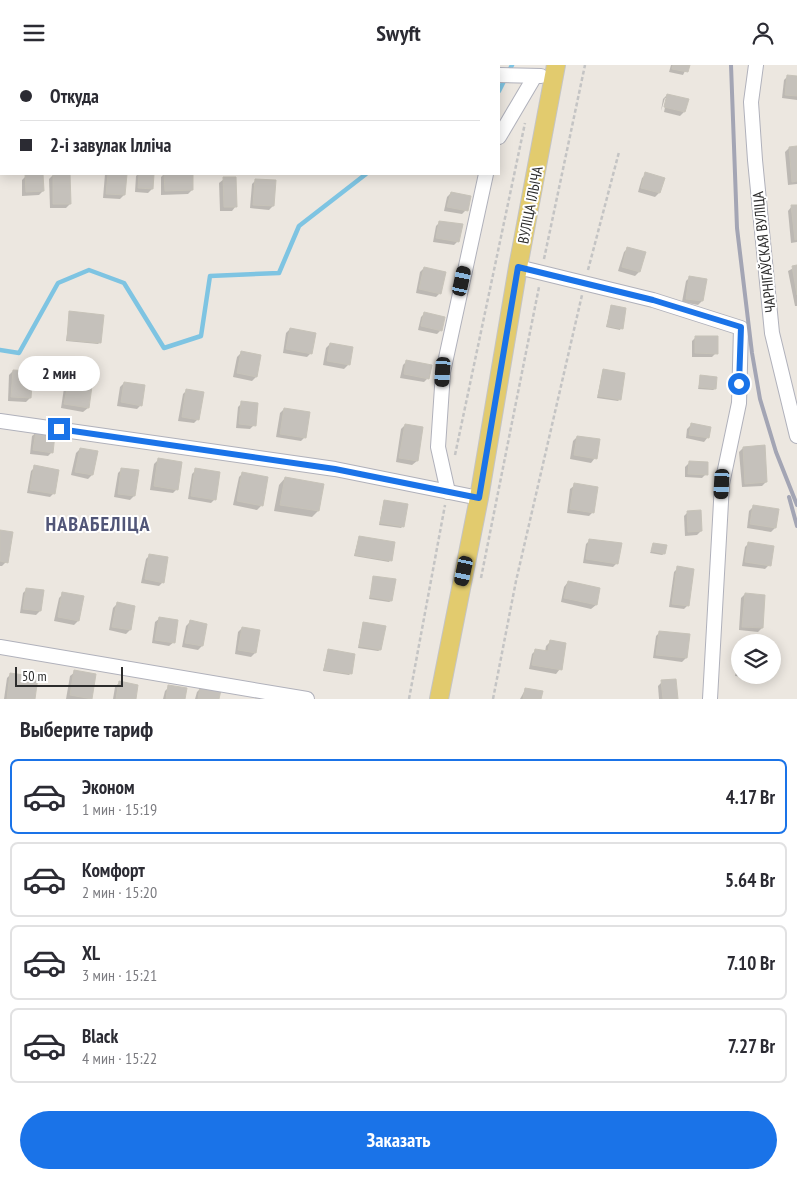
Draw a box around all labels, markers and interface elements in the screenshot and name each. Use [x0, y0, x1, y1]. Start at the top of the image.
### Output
icon: menu [20, 19, 48, 47]
text: Swyft [376, 19, 421, 47]
icon: person [749, 19, 777, 47]
text: Откуда [50, 84, 99, 108]
text: 2-і завулак Ілліча [50, 133, 171, 157]
street label: ВУЛІЦА ІЛЬІЧА [513, 164, 547, 245]
street label: ЧАРНІГАЎСКАЯ ВУЛІЦА [748, 190, 780, 313]
car [451, 265, 472, 297]
callout: 2 мин [18, 357, 100, 391]
car [434, 357, 451, 387]
text: 2 мин [42, 363, 76, 383]
route start [728, 373, 750, 395]
route end [48, 418, 70, 440]
car [713, 469, 730, 499]
district label: НАВАБЕЛІЦА [46, 511, 151, 537]
car [453, 555, 474, 587]
map controls [731, 634, 781, 684]
button: layers [731, 634, 781, 684]
scale bar [15, 664, 122, 687]
text: 50 m [22, 667, 47, 685]
text: Выберите тариф [20, 715, 153, 743]
icon: car [22, 774, 67, 819]
text: Эконом [82, 775, 135, 799]
text: 4.17 Br [726, 785, 775, 809]
text: 1 мин · 15:19 [82, 799, 157, 819]
icon: car [22, 857, 67, 902]
text: Комфорт [82, 858, 145, 882]
text: 5.64 Br [725, 868, 775, 892]
text: 2 мин · 15:20 [82, 882, 157, 902]
icon: car [22, 940, 67, 985]
text: XL [82, 941, 100, 965]
text: 7.10 Br [727, 951, 775, 975]
text: 3 мин · 15:21 [82, 965, 157, 985]
icon: car [22, 1023, 67, 1068]
text: Black [82, 1024, 118, 1048]
text: 7.27 Br [728, 1034, 775, 1058]
text: 4 мин · 15:22 [82, 1048, 157, 1068]
button: Заказать [20, 1111, 777, 1169]

